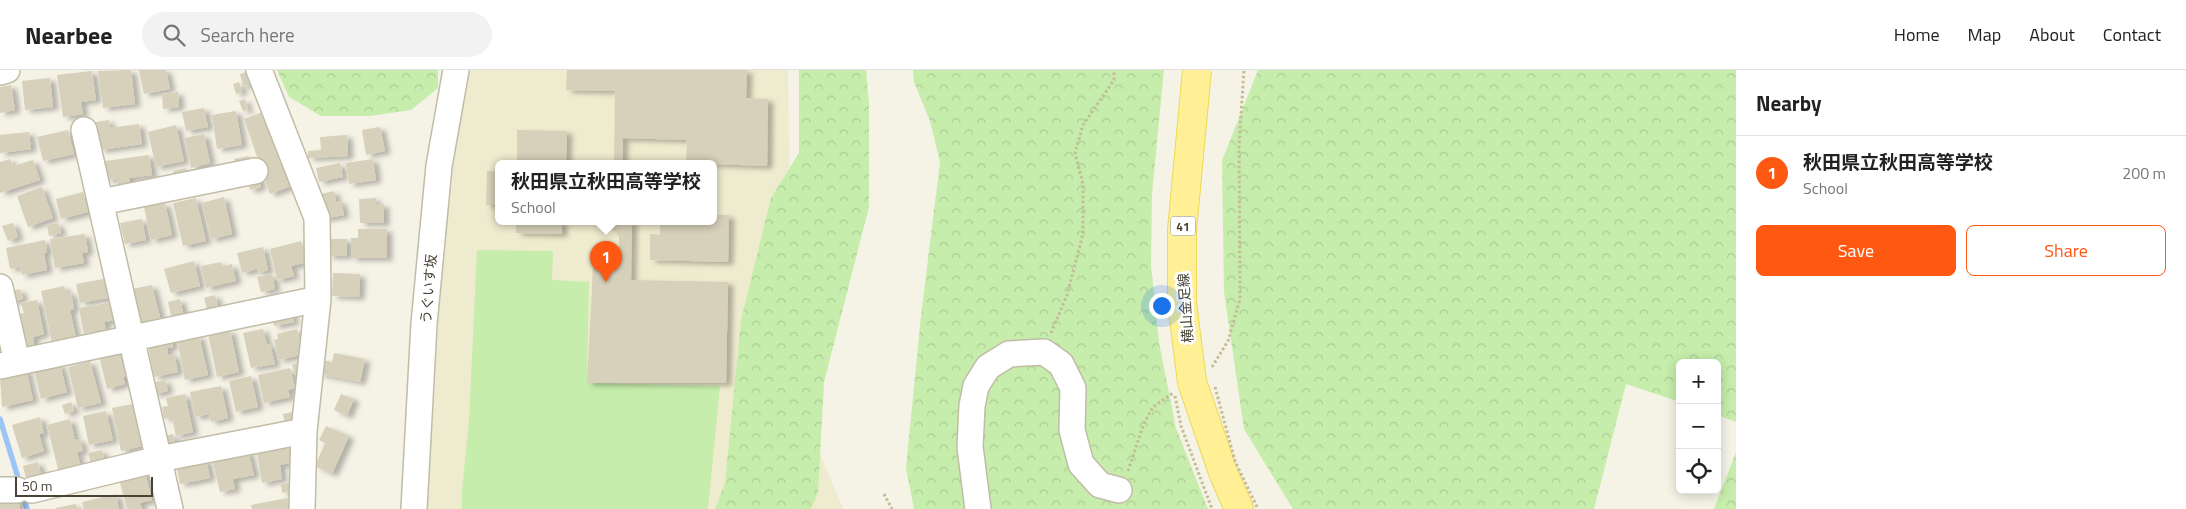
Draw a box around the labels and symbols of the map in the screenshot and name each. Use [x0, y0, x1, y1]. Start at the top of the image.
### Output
road number: 41 [1170, 216, 1196, 236]
pin: 1 [590, 241, 622, 282]
street label: うぐいす坂 [414, 253, 442, 325]
street label: 横山金足線 [1172, 272, 1198, 344]
your location [1149, 293, 1175, 319]
scale bar [15, 474, 152, 497]

